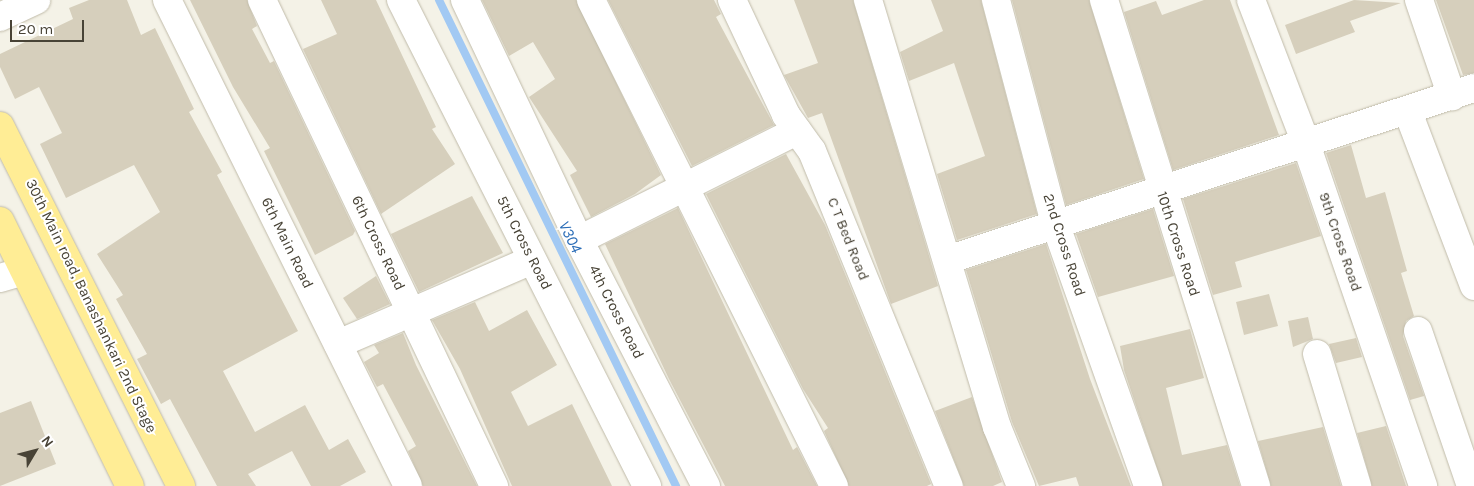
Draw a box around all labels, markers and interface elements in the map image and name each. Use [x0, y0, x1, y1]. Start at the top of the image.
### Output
scale bar [12, 10, 86, 42]
text: 20 m [18, 20, 53, 38]
street label: 30th Main road, Banashankari 2nd Stage [22, 176, 160, 436]
street label: 10th Cross Road [1153, 189, 1203, 299]
street label: 9th Cross Road [1315, 190, 1365, 294]
street label: 2nd Cross Road [1039, 191, 1089, 299]
street label: 6th Cross Road [347, 193, 409, 293]
street label: 5th Cross Road [493, 193, 555, 293]
street label: 6th Main Road [257, 194, 317, 292]
street label: C T Bed Road [823, 195, 873, 283]
water label: V304 [554, 218, 586, 256]
street label: 4th Cross Road [585, 262, 647, 362]
north arrow [10, 426, 60, 476]
text: N [38, 433, 57, 451]

